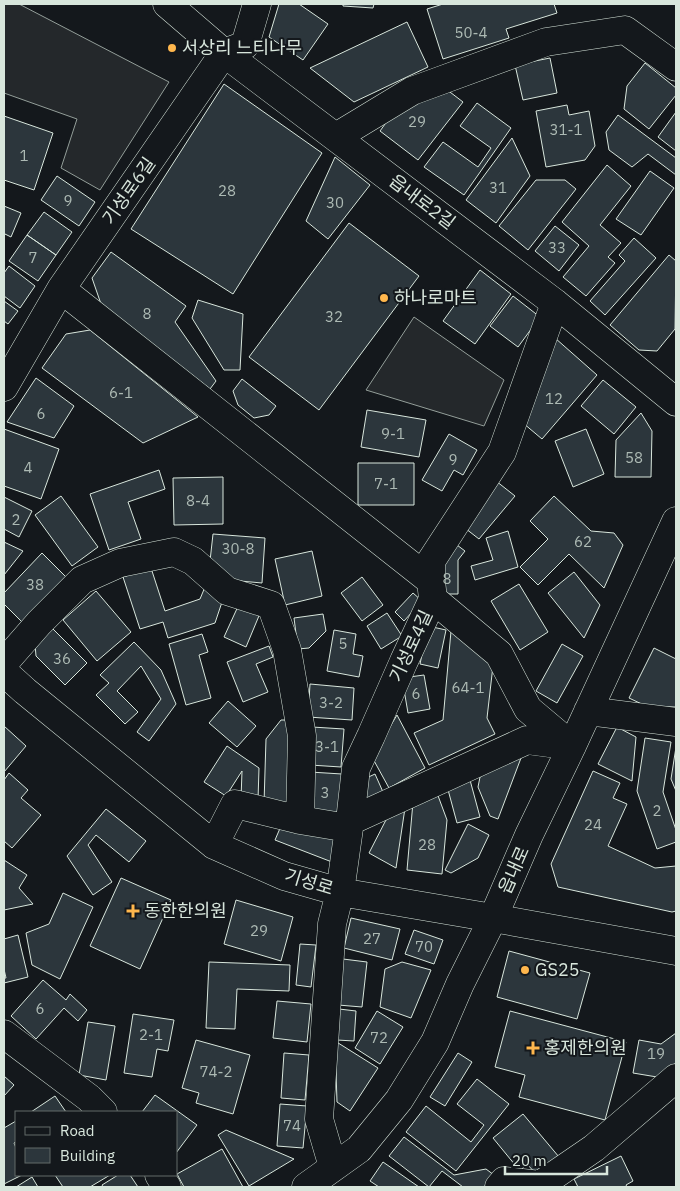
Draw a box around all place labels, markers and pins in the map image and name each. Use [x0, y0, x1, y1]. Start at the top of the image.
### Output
place label: 서상리 느티나무 [182, 36, 302, 59]
marker: 서상리 느티나무 [166, 42, 178, 54]
place label: 하나로마트 [394, 286, 477, 309]
marker: 하나로마트 [378, 292, 390, 304]
place label: 동한한의원 [144, 899, 227, 922]
marker: 동한한의원 [126, 904, 140, 918]
place label: GS25 [535, 958, 580, 981]
marker: GS25 [519, 964, 531, 976]
place label: 홍제한의원 [544, 1036, 627, 1059]
marker: 홍제한의원 [526, 1041, 540, 1055]

